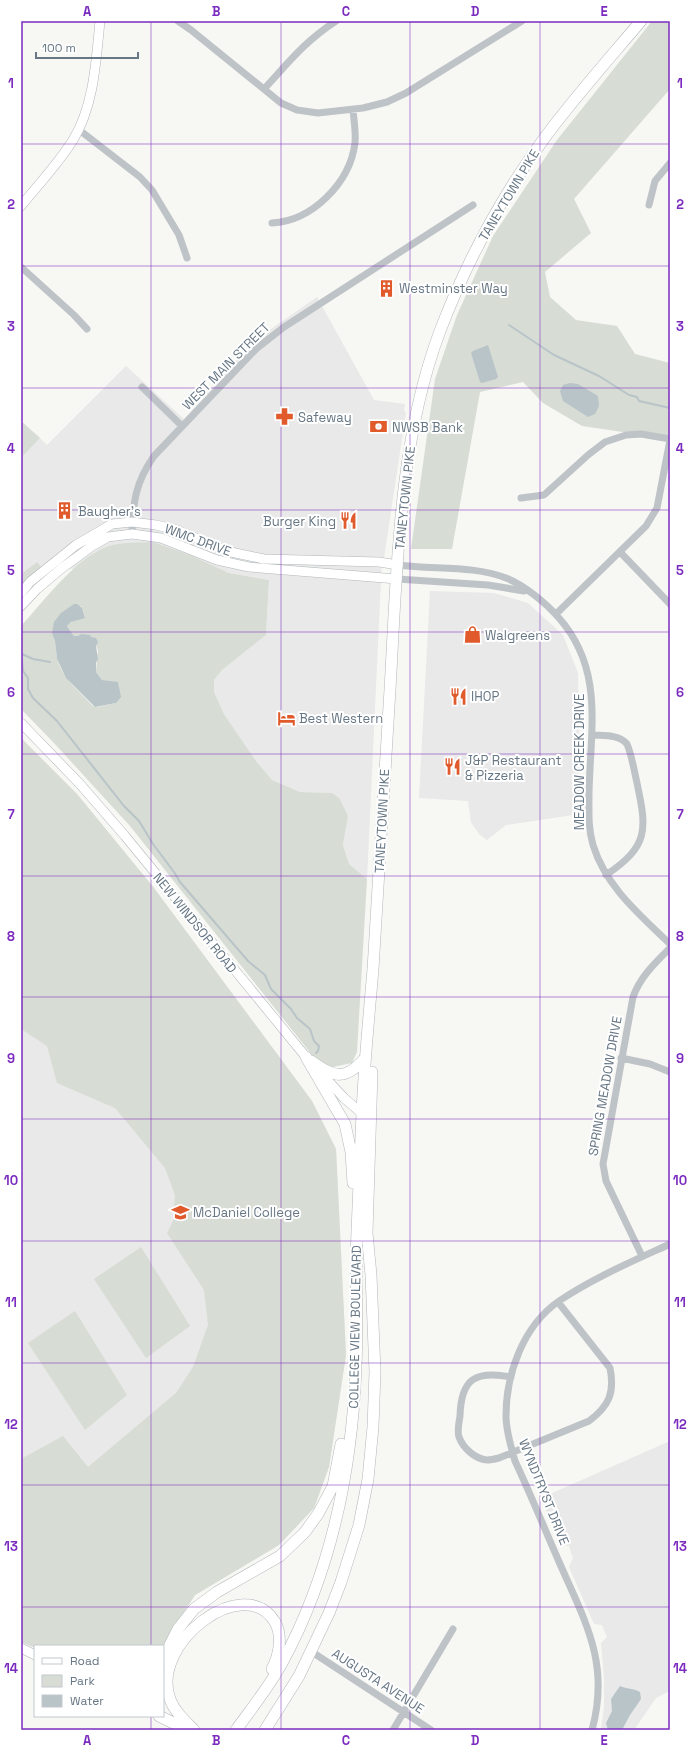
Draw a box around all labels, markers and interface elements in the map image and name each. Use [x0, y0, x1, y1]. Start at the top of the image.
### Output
text: A [83, 3, 92, 20]
text: B [212, 3, 221, 20]
text: C [342, 3, 350, 20]
text: D [471, 3, 480, 20]
text: E [600, 3, 608, 20]
scale bar [36, 34, 138, 60]
text: 100 m [42, 40, 76, 56]
text: 1 [8, 75, 14, 92]
text: 1 [677, 75, 683, 92]
street label: TANEYTOWN PIKE [475, 146, 543, 244]
text: 2 [7, 196, 15, 213]
text: 2 [676, 196, 684, 213]
building icon: Westminster Way [376, 278, 396, 298]
place label: Westminster Way [399, 280, 508, 297]
text: 3 [7, 318, 15, 335]
street label: WEST MAIN STREET [179, 318, 274, 413]
text: 3 [676, 318, 684, 335]
pharmacy icon: Safeway [275, 407, 295, 427]
place label: Safeway [298, 409, 352, 426]
bank icon: NWSB Bank [369, 417, 389, 437]
place label: NWSB Bank [392, 419, 463, 436]
text: 4 [7, 440, 15, 457]
text: 4 [676, 440, 684, 457]
street label: TANEYTOWN PIKE [391, 445, 419, 551]
building icon: Baugher's [55, 501, 75, 521]
place label: Baugher's [78, 503, 141, 520]
restaurant icon: Burger King [339, 511, 359, 531]
place label: Burger King [263, 513, 336, 530]
street label: WMC DRIVE [162, 520, 234, 560]
text: 5 [7, 562, 15, 579]
text: 5 [676, 562, 684, 579]
shop icon: Walgreens [462, 625, 482, 645]
place label: Walgreens [485, 627, 550, 644]
text: 6 [7, 684, 15, 701]
text: 6 [676, 684, 684, 701]
restaurant icon: IHOP [448, 686, 468, 706]
place label: IHOP [471, 688, 499, 705]
street label: MEADOW CREEK DRIVE [571, 694, 588, 830]
hotel icon: Best Western [276, 708, 296, 728]
place label: Best Western [299, 710, 383, 727]
place label: J&P Restaurant & Pizzeria [465, 752, 561, 784]
restaurant icon: J&P Restaurant & Pizzeria [442, 757, 462, 777]
street label: TANEYTOWN PIKE [371, 769, 393, 873]
text: 7 [7, 806, 15, 823]
text: 7 [676, 806, 684, 823]
street label: NEW WINDSOR ROAD [149, 869, 241, 977]
text: 8 [7, 928, 15, 945]
text: 8 [676, 928, 684, 945]
street label: SPRING MEADOW DRIVE [584, 1015, 626, 1157]
text: 9 [7, 1050, 15, 1067]
text: 9 [676, 1050, 684, 1067]
text: 10 [4, 1172, 18, 1189]
text: 10 [673, 1172, 687, 1189]
school or university icon: McDaniel College [170, 1202, 190, 1222]
place label: McDaniel College [193, 1204, 300, 1221]
street label: COLLEGE VIEW BOULEVARD [345, 1245, 365, 1409]
text: 11 [5, 1294, 17, 1311]
text: 11 [674, 1294, 686, 1311]
text: 12 [4, 1416, 18, 1433]
text: 12 [673, 1416, 687, 1433]
street label: WYNDTRYST DRIVE [515, 1436, 573, 1548]
text: 13 [4, 1538, 18, 1555]
text: 13 [673, 1538, 687, 1555]
legend [34, 1645, 164, 1717]
street label: AUGUSTA AVENUE [329, 1645, 427, 1717]
text: Road [70, 1653, 99, 1669]
text: 14 [4, 1660, 18, 1677]
text: 14 [673, 1660, 687, 1677]
text: Park [70, 1673, 95, 1689]
text: Water [70, 1693, 104, 1709]
text: A [83, 1732, 92, 1749]
text: B [212, 1732, 221, 1749]
text: C [342, 1732, 350, 1749]
text: D [471, 1732, 480, 1749]
text: E [600, 1732, 608, 1749]

